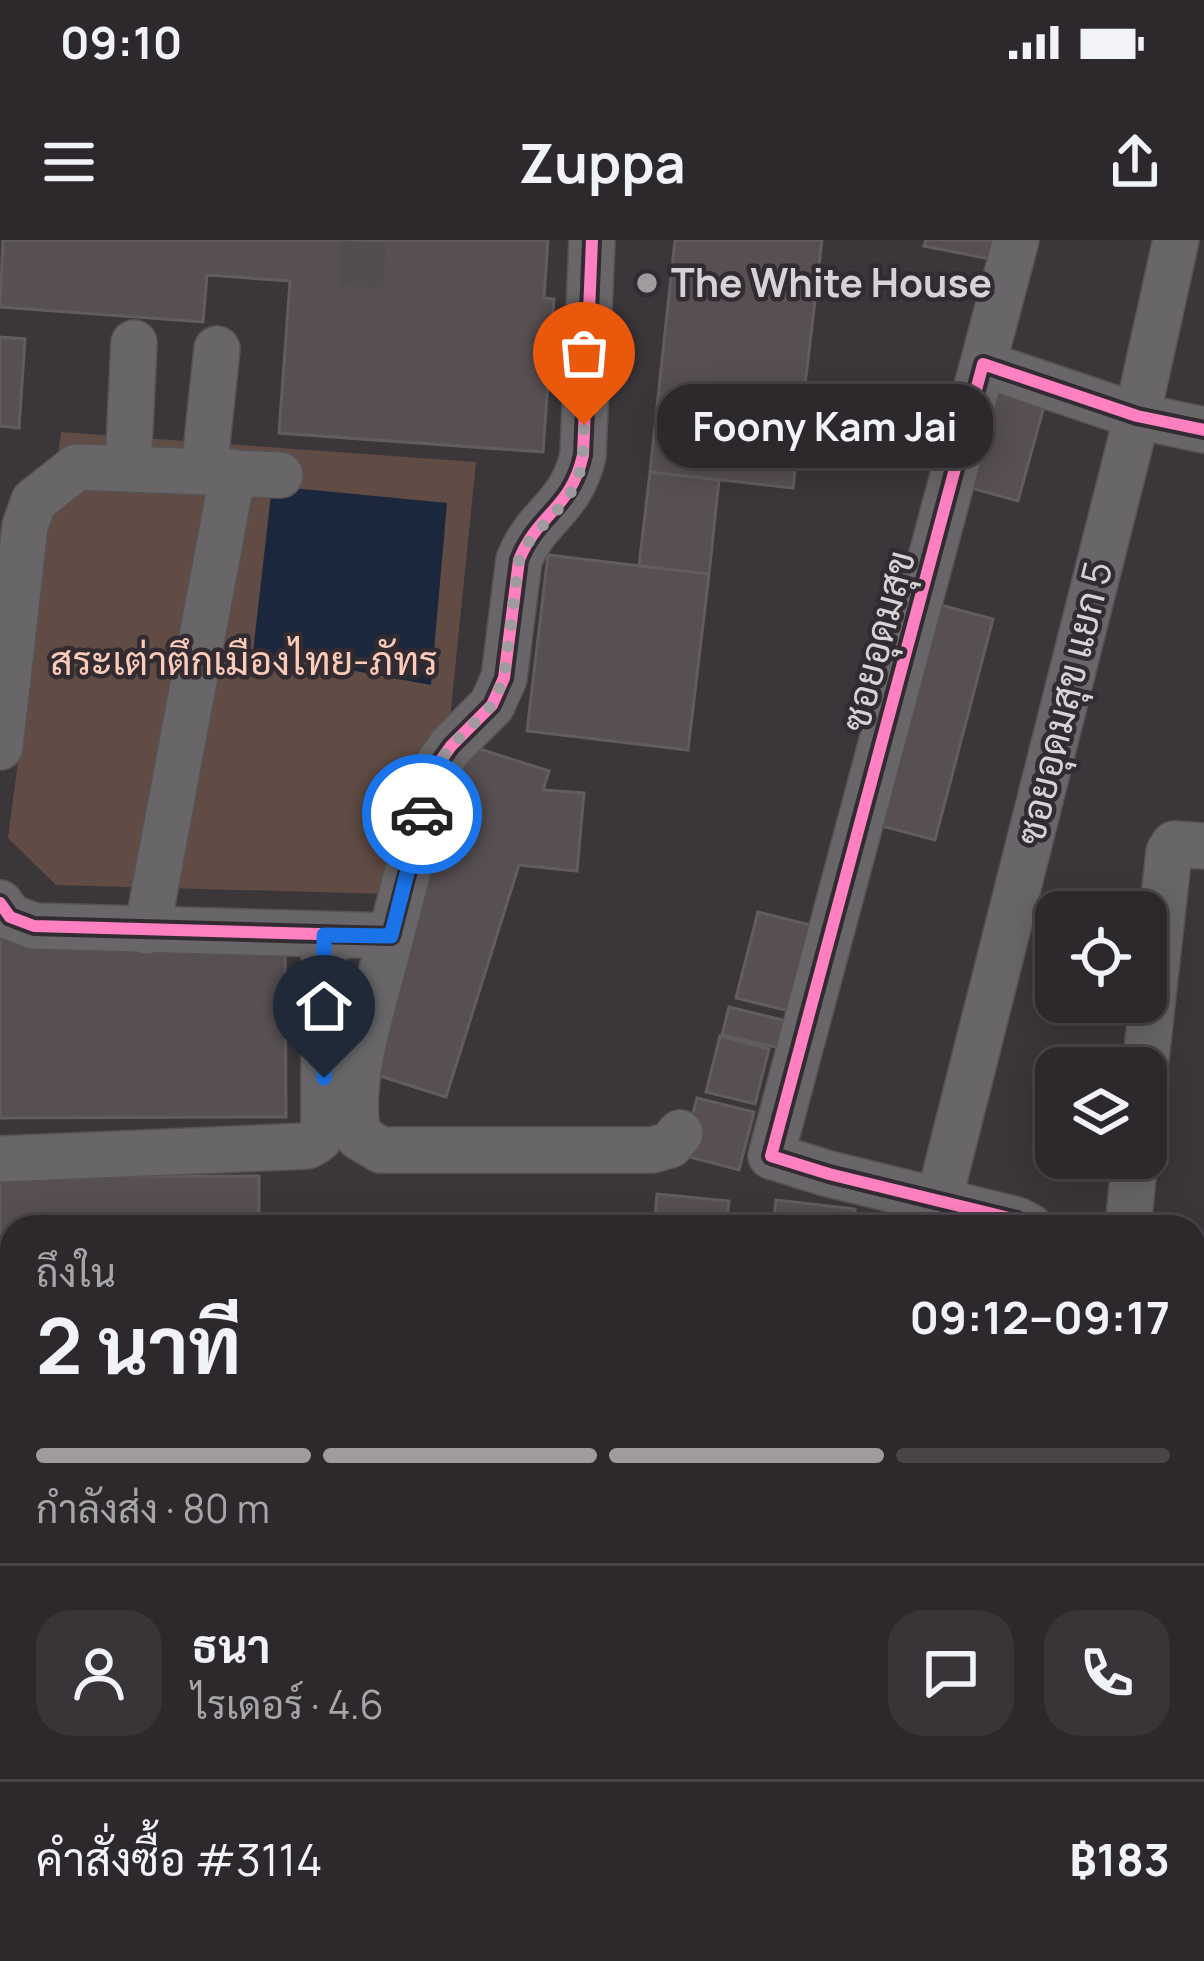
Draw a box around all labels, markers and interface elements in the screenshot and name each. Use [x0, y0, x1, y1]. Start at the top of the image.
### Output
text: 09:10 [60, 11, 182, 73]
text: Zuppa [518, 125, 686, 199]
icon: menu [36, 129, 102, 195]
icon: share [1102, 129, 1168, 195]
place label: The White House [671, 255, 992, 309]
marker: The White House [634, 270, 660, 296]
pin [533, 302, 635, 425]
icon: bag [551, 320, 617, 386]
callout: Foony Kam Jai [656, 383, 992, 467]
text: Foony Kam Jai [693, 399, 957, 453]
street label: ซอยอุดมสุข [827, 544, 928, 737]
street label: ซอยอุดมสุข แยก 5 [1002, 555, 1125, 850]
park label: สระเต่าตึกเมืองไทย-ภัทร [50, 633, 438, 687]
courier [362, 754, 482, 874]
icon: car [389, 781, 455, 847]
map controls [1035, 891, 1167, 1179]
button: locate [1035, 891, 1167, 1023]
pin [273, 955, 375, 1078]
icon: home [291, 973, 357, 1039]
button: layers [1035, 1047, 1167, 1179]
text: ถึงใน [36, 1245, 116, 1299]
text: 09:12–09:17 [909, 1286, 1170, 1348]
text: 2 นาที [36, 1291, 241, 1397]
text: กำลังส่ง · 80 m [36, 1481, 270, 1535]
button: person [36, 1610, 162, 1736]
button: chat [888, 1610, 1014, 1736]
button: phone [1044, 1610, 1170, 1736]
text: ธนา [192, 1615, 270, 1677]
text: ไรเดอร์ · 4.6 [192, 1677, 384, 1731]
text: คำสั่งซื้อ #3114 [36, 1828, 323, 1890]
text: ฿183 [1069, 1828, 1170, 1890]

